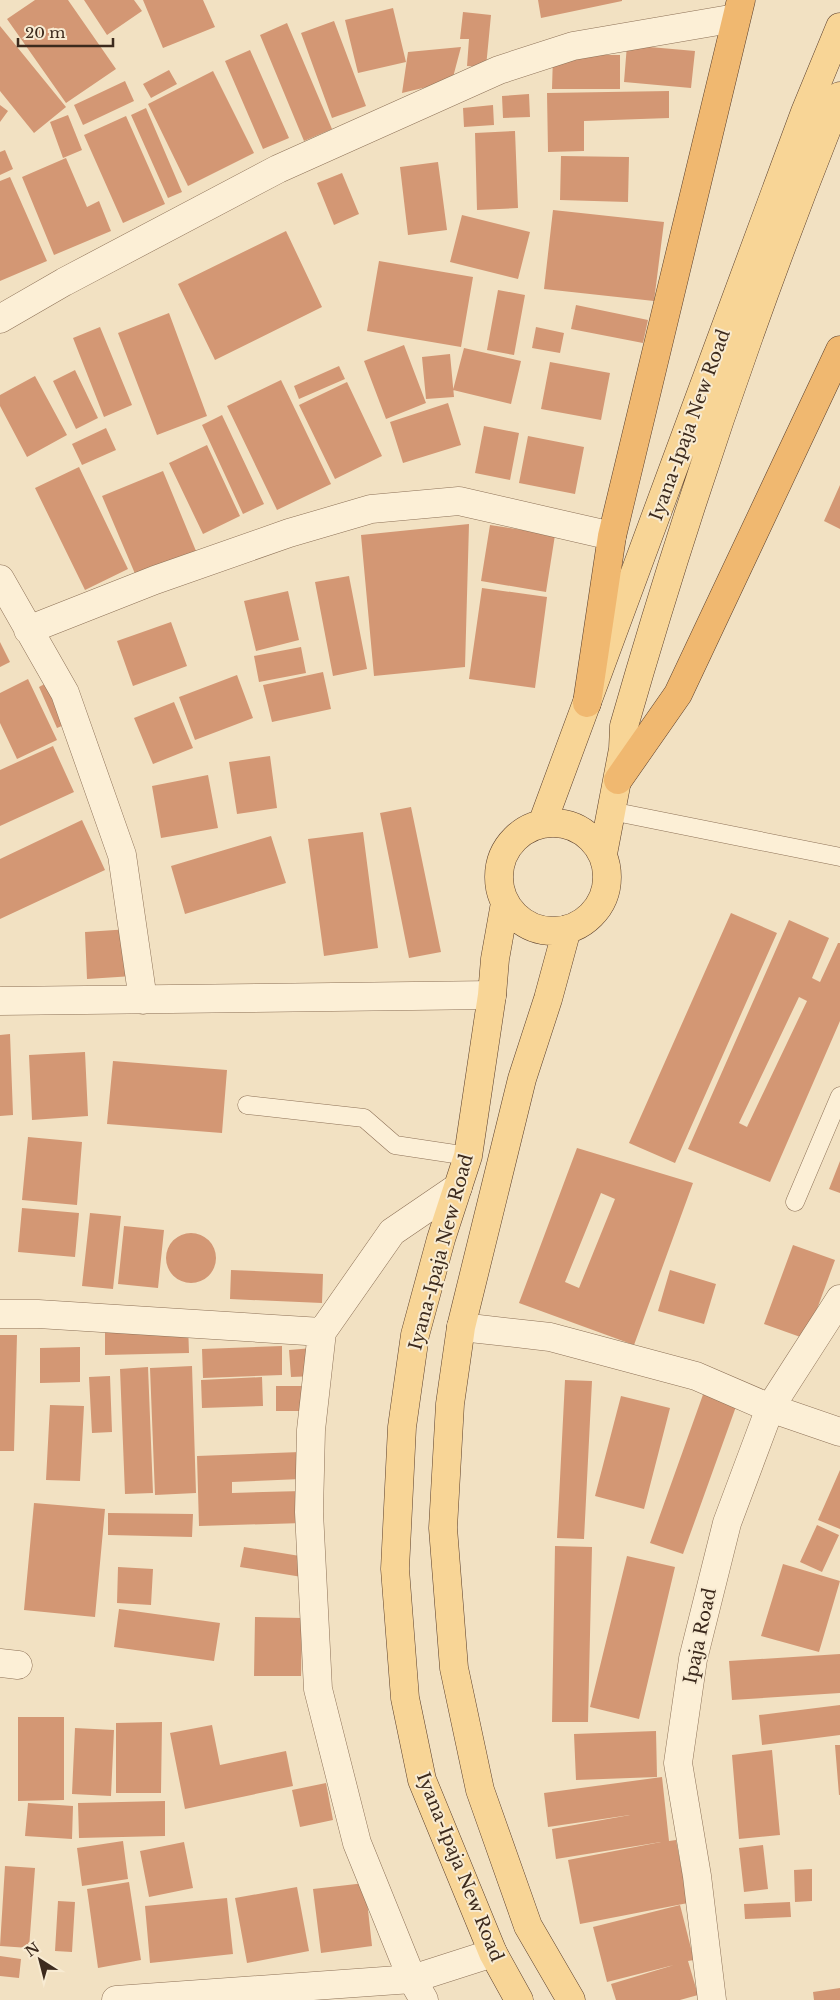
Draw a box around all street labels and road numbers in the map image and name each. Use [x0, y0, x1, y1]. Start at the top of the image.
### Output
street label: Iyana-Ipaja New Road [645, 326, 735, 524]
street label: Iyana-Ipaja New Road [404, 1151, 478, 1353]
street label: Ipaja Road [679, 1586, 721, 1686]
street label: Iyana-Ipaja New Road [412, 1769, 508, 1965]

